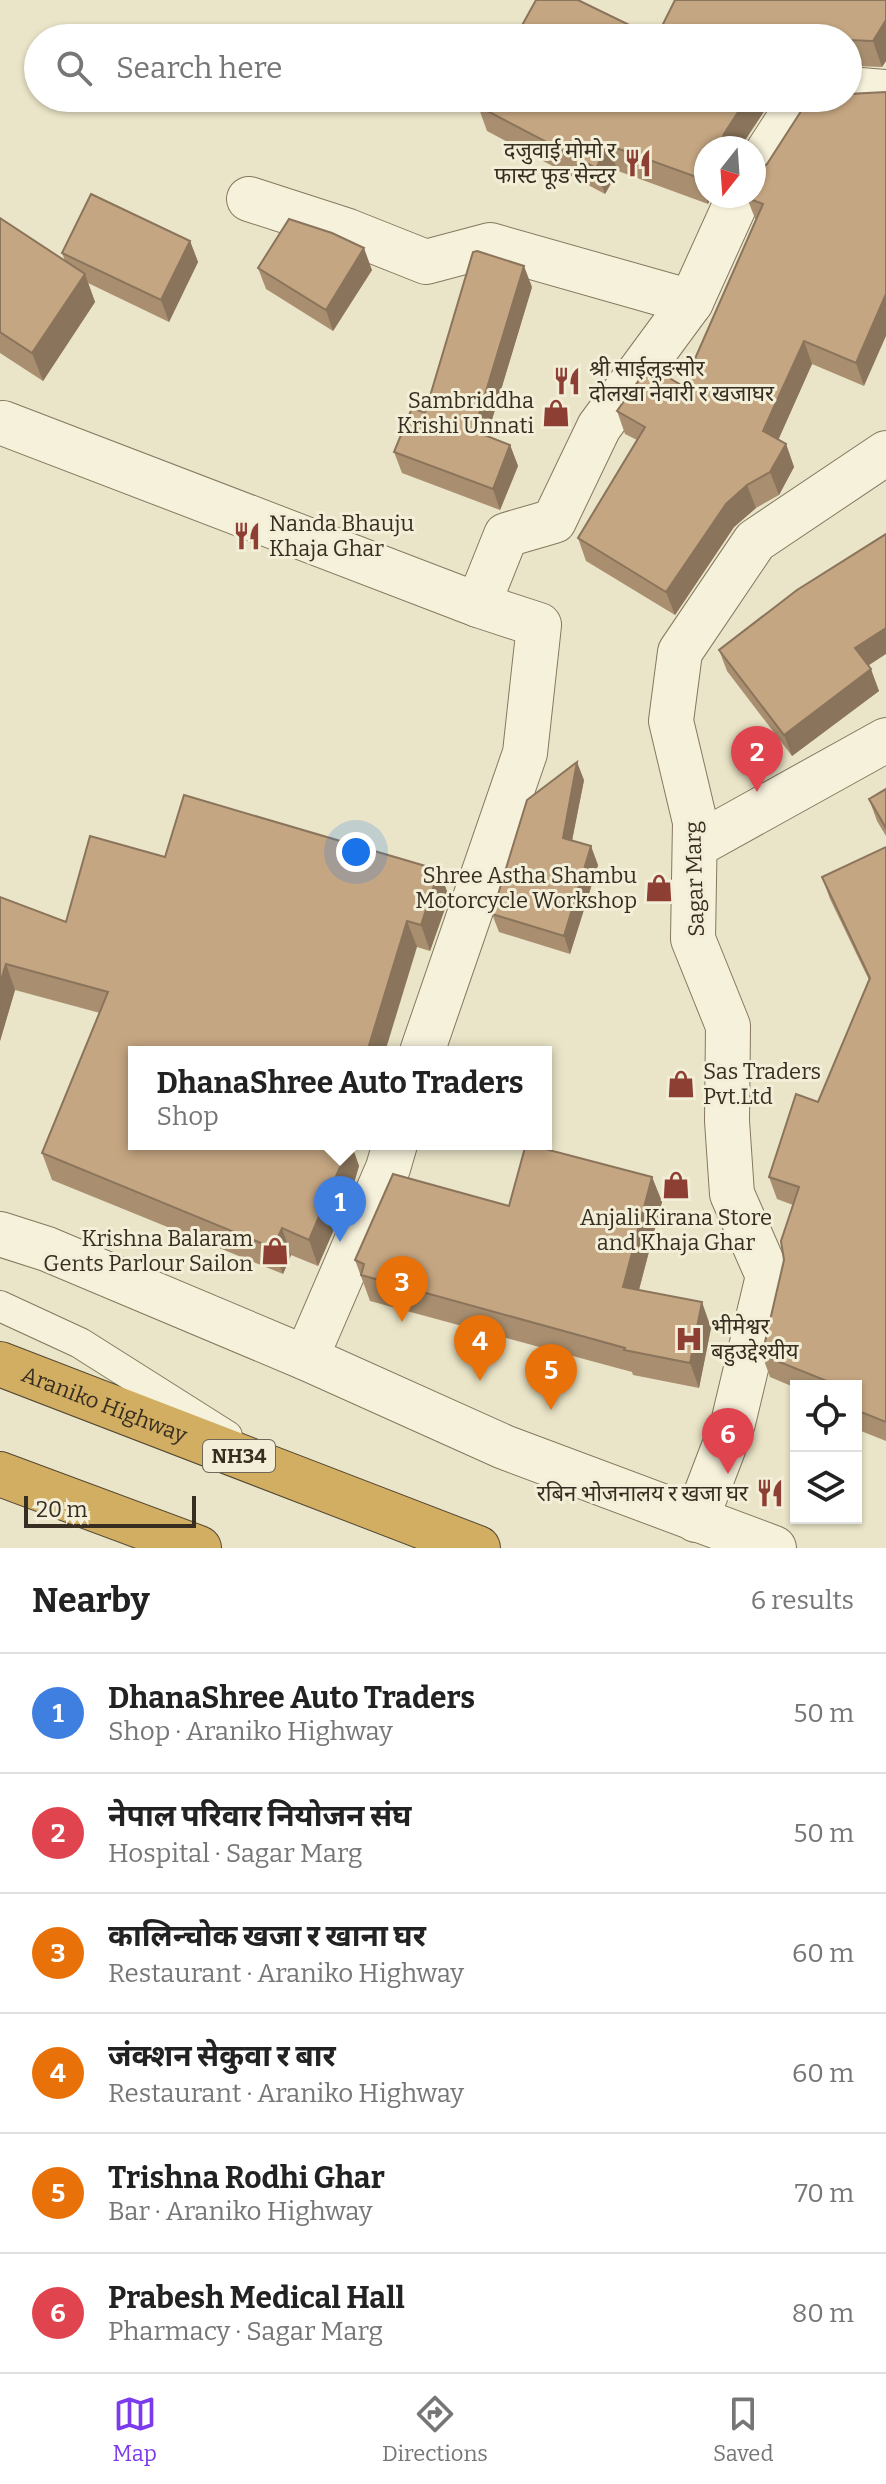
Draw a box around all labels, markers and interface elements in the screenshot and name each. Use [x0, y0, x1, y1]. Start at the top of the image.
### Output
search box [24, 24, 862, 112]
icon: search [52, 46, 96, 90]
text: Search here [116, 50, 283, 86]
north arrow [694, 136, 766, 208]
place label: दजुवाई मोमो र फास्ट फूड सेन्टर [494, 137, 617, 190]
restaurant icon: दजुवाई मोमो र फास्ट फूड सेन्टर [623, 148, 653, 178]
place label: श्री साईलुङसोर दोलखा नेवारी र खजाघर [589, 355, 775, 407]
restaurant icon: श्री साईलुङसोर दोलखा नेवारी र खजाघर [552, 366, 582, 396]
place label: Sambriddha Krishi Unnati [397, 387, 534, 439]
shop icon: Sambriddha Krishi Unnati [541, 398, 571, 428]
place label: Nanda Bhauju Khaja Ghar [269, 510, 414, 562]
restaurant icon: Nanda Bhauju Khaja Ghar [232, 521, 262, 551]
pin: 2 [731, 726, 783, 792]
street label: Sagar Marg [679, 821, 710, 937]
your location [336, 832, 376, 872]
place label: Shree Astha Shambu Motorcycle Workshop [415, 862, 637, 914]
shop icon: Shree Astha Shambu Motorcycle Workshop [644, 873, 674, 903]
popup [128, 1046, 552, 1150]
place label: Sas Traders Pvt.Ltd [703, 1058, 821, 1110]
text: DhanaShree Auto Traders [156, 1065, 524, 1101]
shop icon: Sas Traders Pvt.Ltd [666, 1069, 696, 1099]
text: Shop [156, 1101, 219, 1132]
shop icon: Anjali Kirana Store and Khaja Ghar [661, 1170, 691, 1200]
pin: 1 [314, 1176, 366, 1242]
place label: Anjali Kirana Store and Khaja Ghar [580, 1204, 772, 1256]
place label: Krishna Balaram Gents Parlour Sailon [43, 1225, 253, 1277]
shop icon: Krishna Balaram Gents Parlour Sailon [260, 1236, 290, 1266]
pin: 3 [376, 1256, 428, 1322]
place label: भीमेश्वर बहुउद्देश्यीय [711, 1313, 800, 1366]
pin: 4 [454, 1315, 506, 1381]
hospital icon: भीमेश्वर बहुउद्देश्यीय [674, 1324, 704, 1354]
pin: 5 [525, 1344, 577, 1410]
street label: Araniko Highway [18, 1361, 191, 1449]
map controls [790, 1380, 862, 1524]
button: locate [790, 1380, 862, 1452]
pin: 6 [702, 1408, 754, 1474]
road number: NH34 [203, 1440, 275, 1472]
button: layers [790, 1452, 862, 1524]
restaurant icon: रबिन भोजनालय र खजा घर [755, 1478, 785, 1508]
place label: रबिन भोजनालय र खजा घर [537, 1480, 749, 1507]
scale bar [24, 1492, 196, 1528]
text: 20 m [36, 1496, 87, 1523]
text: Nearby [32, 1580, 150, 1621]
text: 6 results [751, 1585, 854, 1616]
text: DhanaShree Auto Traders [108, 1680, 475, 1716]
text: 1 [52, 1698, 64, 1729]
text: 50 m [793, 1698, 854, 1729]
text: Shop · Araniko Highway [108, 1716, 393, 1747]
text: नेपाल परिवार नियोजन संघ [108, 1798, 411, 1834]
text: 2 [51, 1818, 65, 1849]
text: 50 m [793, 1818, 854, 1849]
text: Hospital · Sagar Marg [108, 1838, 362, 1869]
text: कालिन्चोक खजा र खाना घर [108, 1918, 426, 1954]
text: 3 [51, 1938, 65, 1969]
text: 60 m [792, 1938, 854, 1969]
text: Restaurant · Araniko Highway [108, 1958, 464, 1989]
text: जंक्शन सेकुवा र बार [108, 2038, 336, 2074]
text: 4 [50, 2058, 66, 2089]
text: 60 m [792, 2058, 854, 2089]
text: Restaurant · Araniko Highway [108, 2078, 464, 2109]
text: Trishna Rodhi Ghar [108, 2160, 385, 2196]
text: 5 [51, 2178, 65, 2209]
text: 70 m [795, 2178, 854, 2209]
text: Bar · Araniko Highway [108, 2196, 372, 2227]
text: Prabesh Medical Hall [108, 2280, 405, 2316]
text: 6 [50, 2298, 66, 2329]
text: 80 m [792, 2298, 854, 2329]
text: Pharmacy · Sagar Marg [108, 2316, 383, 2347]
tab: Map [113, 2392, 157, 2467]
tab: Directions [382, 2392, 488, 2467]
tab: Saved [713, 2392, 773, 2467]

